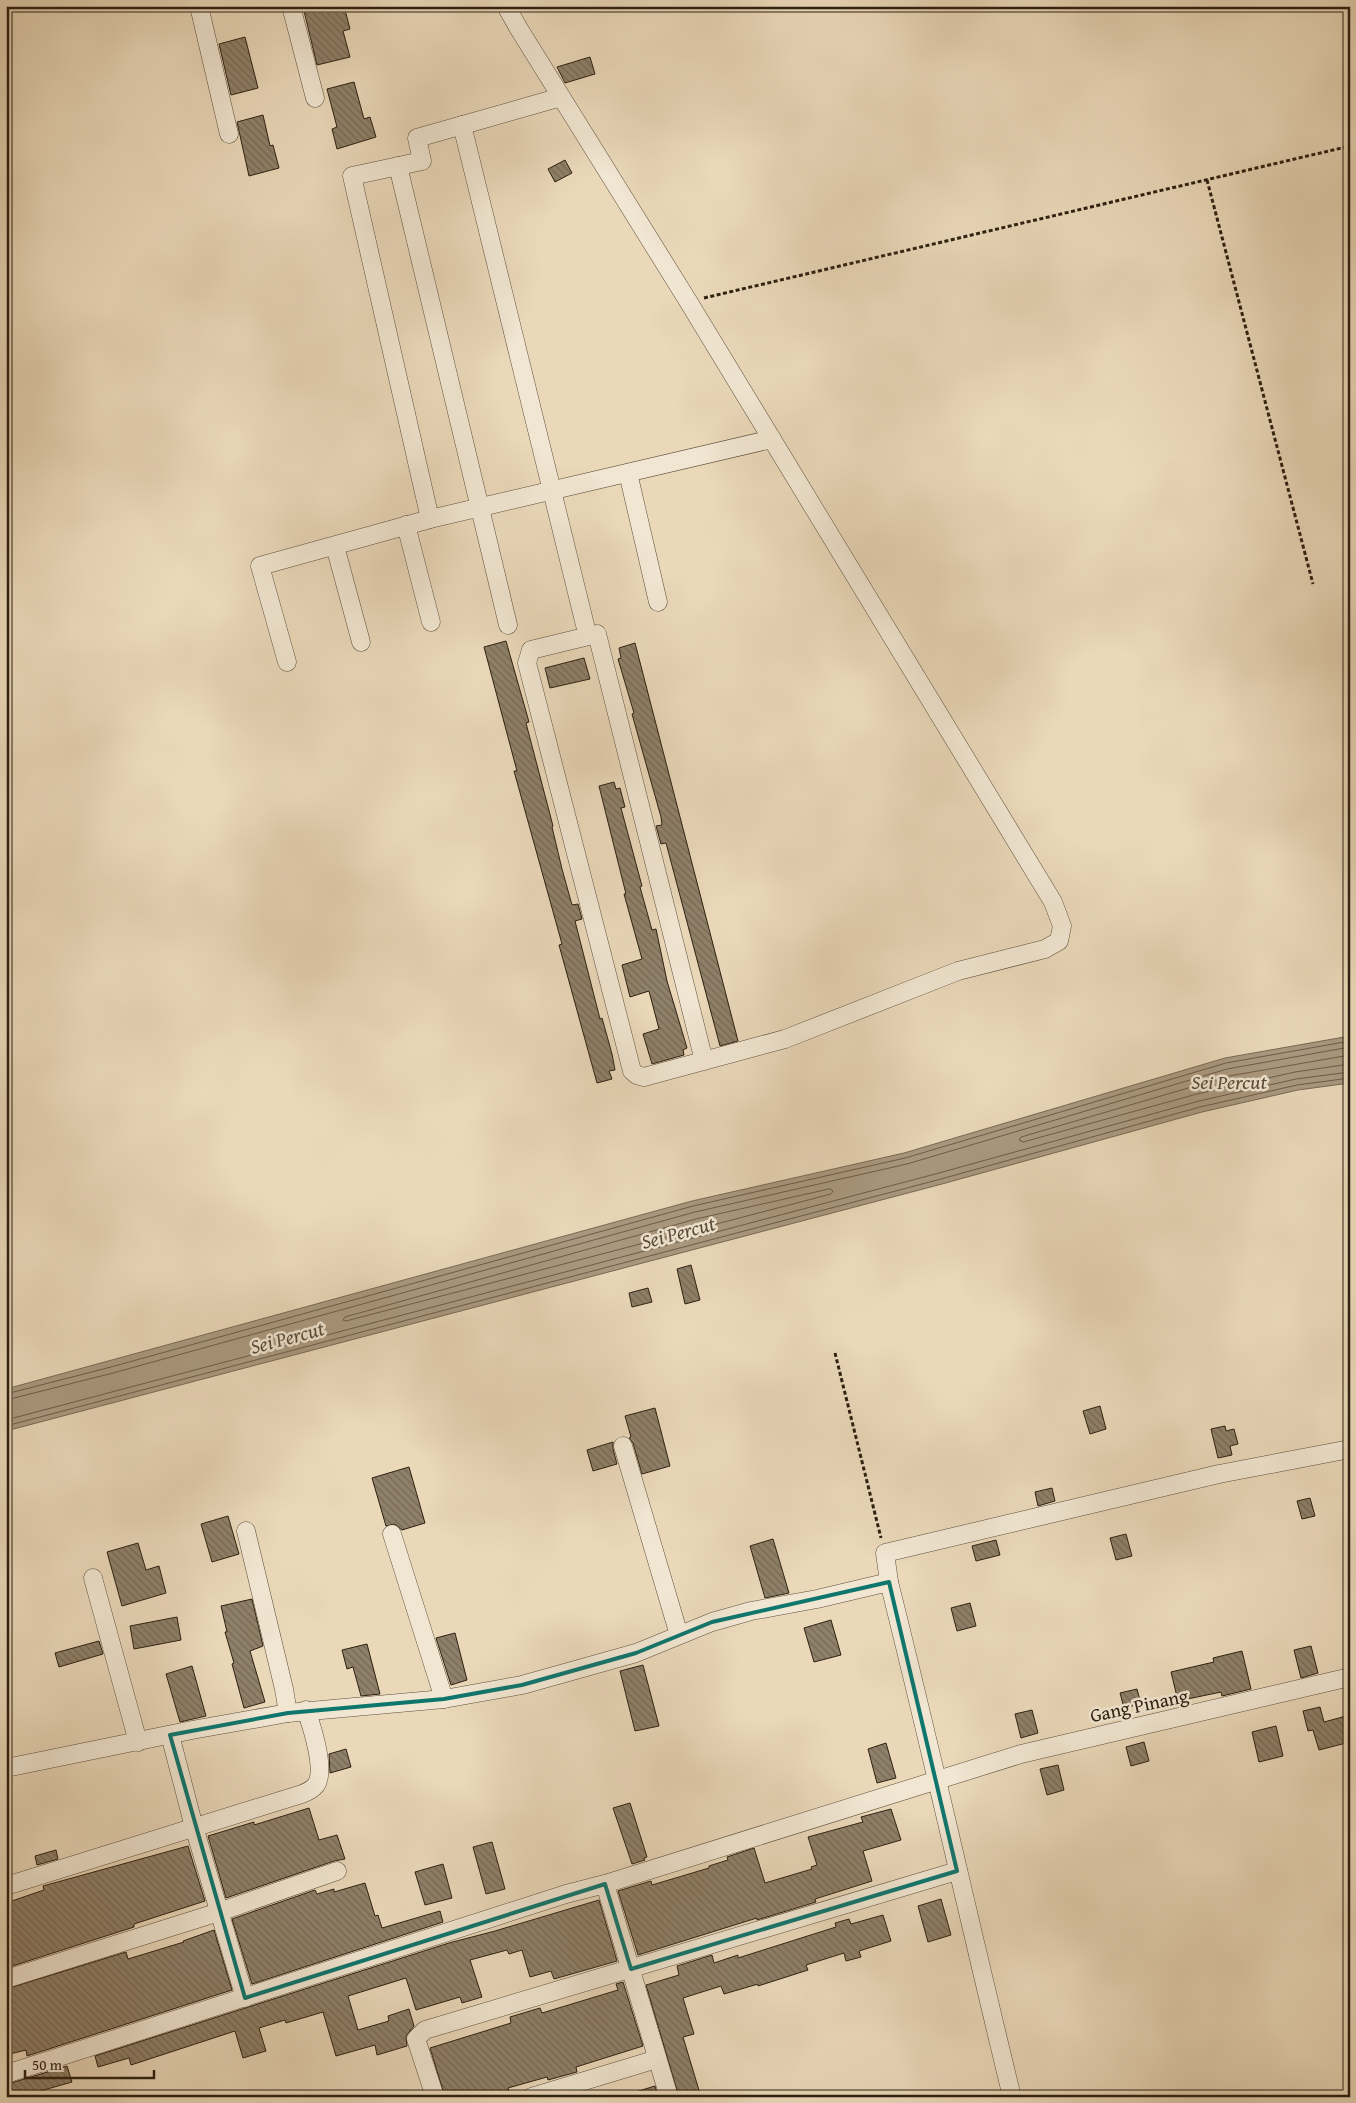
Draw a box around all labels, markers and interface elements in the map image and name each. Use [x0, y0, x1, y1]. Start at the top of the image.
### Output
water label: Sei Percut [1191, 1067, 1267, 1096]
water label: Sei Percut [638, 1208, 719, 1256]
water label: Sei Percut [247, 1313, 328, 1361]
street label: Gang Pinang [1087, 1681, 1191, 1729]
scale bar [25, 2048, 154, 2080]
text: 50 m [32, 2054, 63, 2075]

